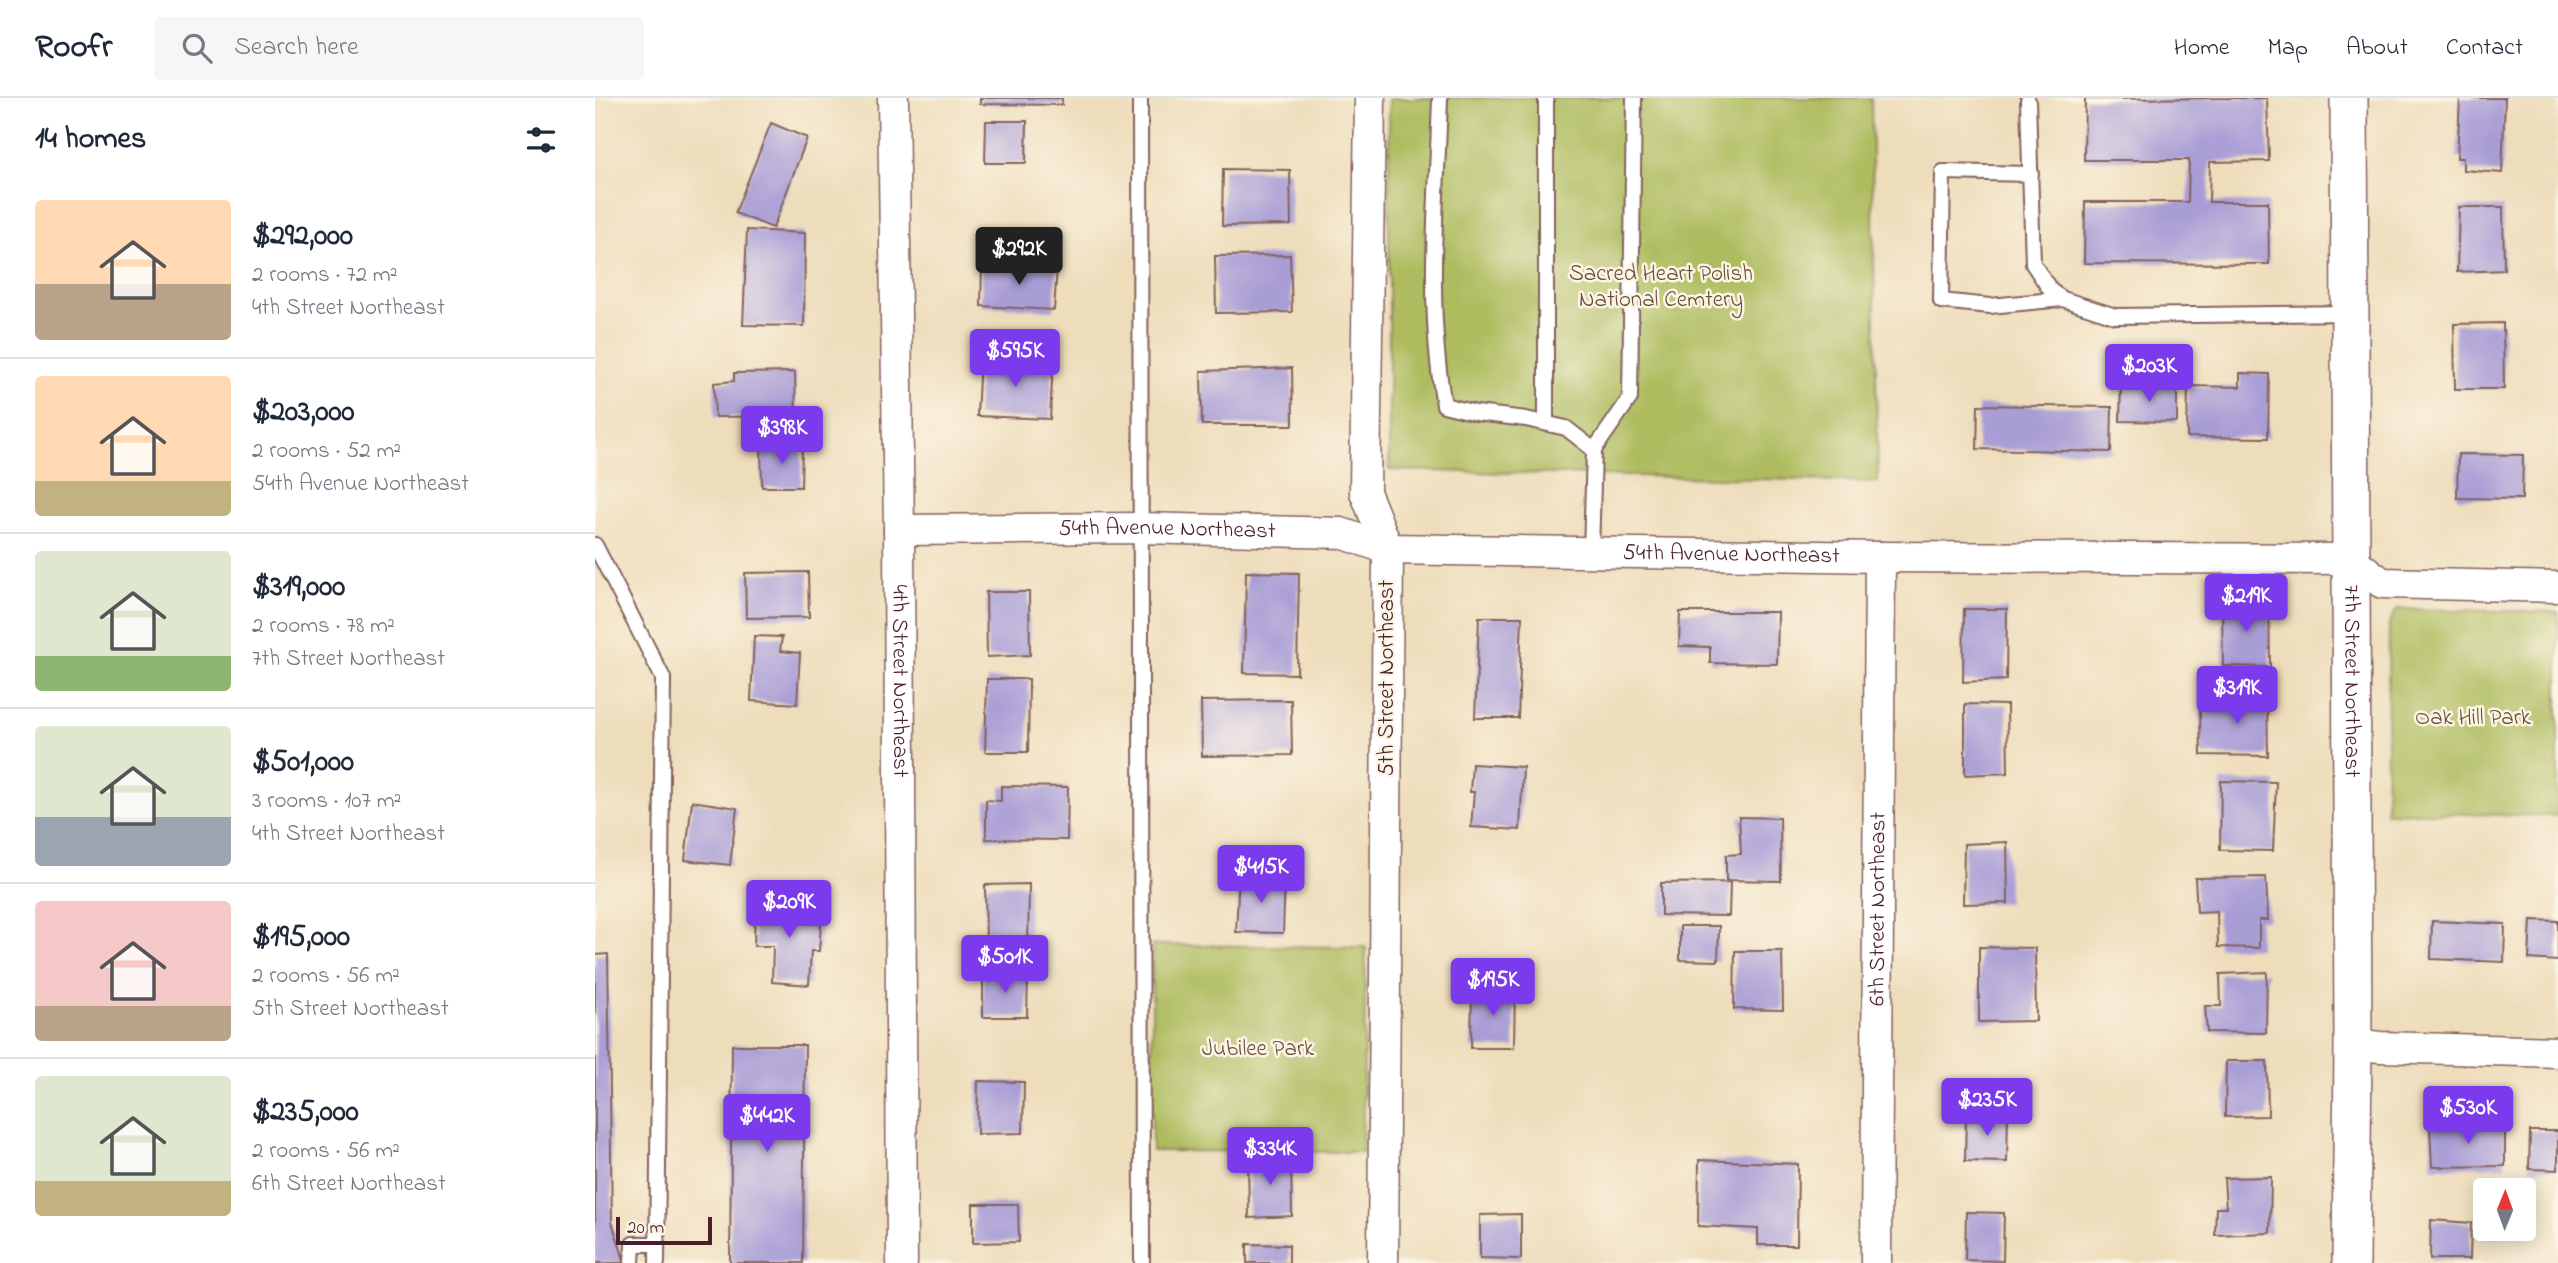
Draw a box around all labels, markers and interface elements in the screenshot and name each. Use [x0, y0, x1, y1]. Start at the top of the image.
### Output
search box [154, 17, 644, 80]
text: Roofr [35, 24, 112, 72]
icon: search [178, 29, 216, 67]
text: Search here [234, 29, 359, 67]
text: Home [2174, 31, 2230, 66]
text: Map [2268, 31, 2308, 66]
text: About [2346, 31, 2408, 66]
text: Contact [2446, 31, 2523, 66]
text: 14 homes [35, 118, 146, 162]
icon: filters [522, 121, 560, 159]
text: $292,000 [252, 215, 353, 259]
icon: home [91, 228, 175, 312]
pin: $292K [970, 228, 1068, 287]
text: $292K [992, 233, 1046, 266]
park label: Sacred Heart Polish National Cemtery [1569, 258, 1753, 319]
text: 2 rooms · 72 m² [252, 259, 398, 292]
text: 4th Street Northeast [252, 292, 445, 325]
pin: $595K [966, 330, 1064, 389]
text: $595K [986, 335, 1044, 368]
pin: $203K [2100, 344, 2198, 404]
text: $203K [2121, 350, 2177, 383]
text: $203,000 [252, 391, 354, 435]
icon: home [91, 404, 175, 488]
pin: $398K [733, 406, 831, 466]
text: $398K [757, 412, 807, 445]
text: 2 rooms · 52 m² [252, 435, 401, 468]
text: 54th Avenue Northeast [252, 468, 469, 501]
street label: 54th Avenue Northeast [1058, 511, 1276, 548]
street label: 54th Avenue Northeast [1622, 536, 1840, 573]
text: $319,000 [252, 566, 345, 610]
pin: $219K [2197, 574, 2295, 634]
icon: home [91, 579, 175, 663]
street label: 5th Street Northeast [1371, 579, 1404, 776]
text: $219K [2221, 580, 2271, 613]
street label: 4th Street Northeast [883, 584, 917, 778]
street label: 7th Street Northeast [2335, 584, 2368, 778]
text: 2 rooms · 78 m² [252, 610, 395, 643]
text: 7th Street Northeast [252, 643, 445, 676]
pin: $319K [2188, 666, 2286, 726]
text: $319K [2213, 672, 2261, 705]
park label: Oak Hill Park [2415, 702, 2532, 735]
text: $501,000 [252, 741, 354, 785]
icon: home [91, 754, 175, 838]
text: 3 rooms · 107 m² [252, 785, 401, 818]
street label: 6th Street Northeast [1861, 812, 1895, 1006]
text: 4th Street Northeast [252, 818, 445, 851]
pin: $415K [1212, 846, 1310, 905]
text: $415K [1233, 851, 1289, 884]
pin: $209K [740, 880, 838, 940]
text: $209K [762, 886, 816, 919]
text: $195,000 [252, 916, 350, 960]
icon: home [91, 929, 175, 1013]
pin: $501K [956, 936, 1054, 995]
text: $501K [977, 941, 1033, 974]
pin: $195K [1444, 958, 1542, 1018]
text: 2 rooms · 56 m² [252, 960, 400, 993]
text: $195K [1467, 964, 1519, 997]
text: 5th Street Northeast [252, 993, 449, 1026]
park label: Jubilee Park [1202, 1033, 1315, 1066]
pin: $235K [1938, 1079, 2036, 1138]
text: $235K [1957, 1084, 2017, 1117]
pin: $530K [2419, 1086, 2517, 1146]
text: $235,000 [252, 1091, 359, 1135]
text: $530K [2439, 1092, 2497, 1125]
pin: $442K [718, 1094, 816, 1154]
text: $442K [739, 1100, 795, 1133]
icon: home [91, 1104, 175, 1188]
pin: $334K [1221, 1128, 1319, 1187]
text: $334K [1243, 1133, 1297, 1166]
text: 2 rooms · 56 m² [252, 1135, 400, 1168]
text: 6th Street Northeast [252, 1168, 446, 1201]
north arrow [2473, 1178, 2536, 1241]
map controls [2473, 1178, 2536, 1241]
scale bar [616, 1214, 712, 1246]
text: 20 m [627, 1215, 664, 1242]

